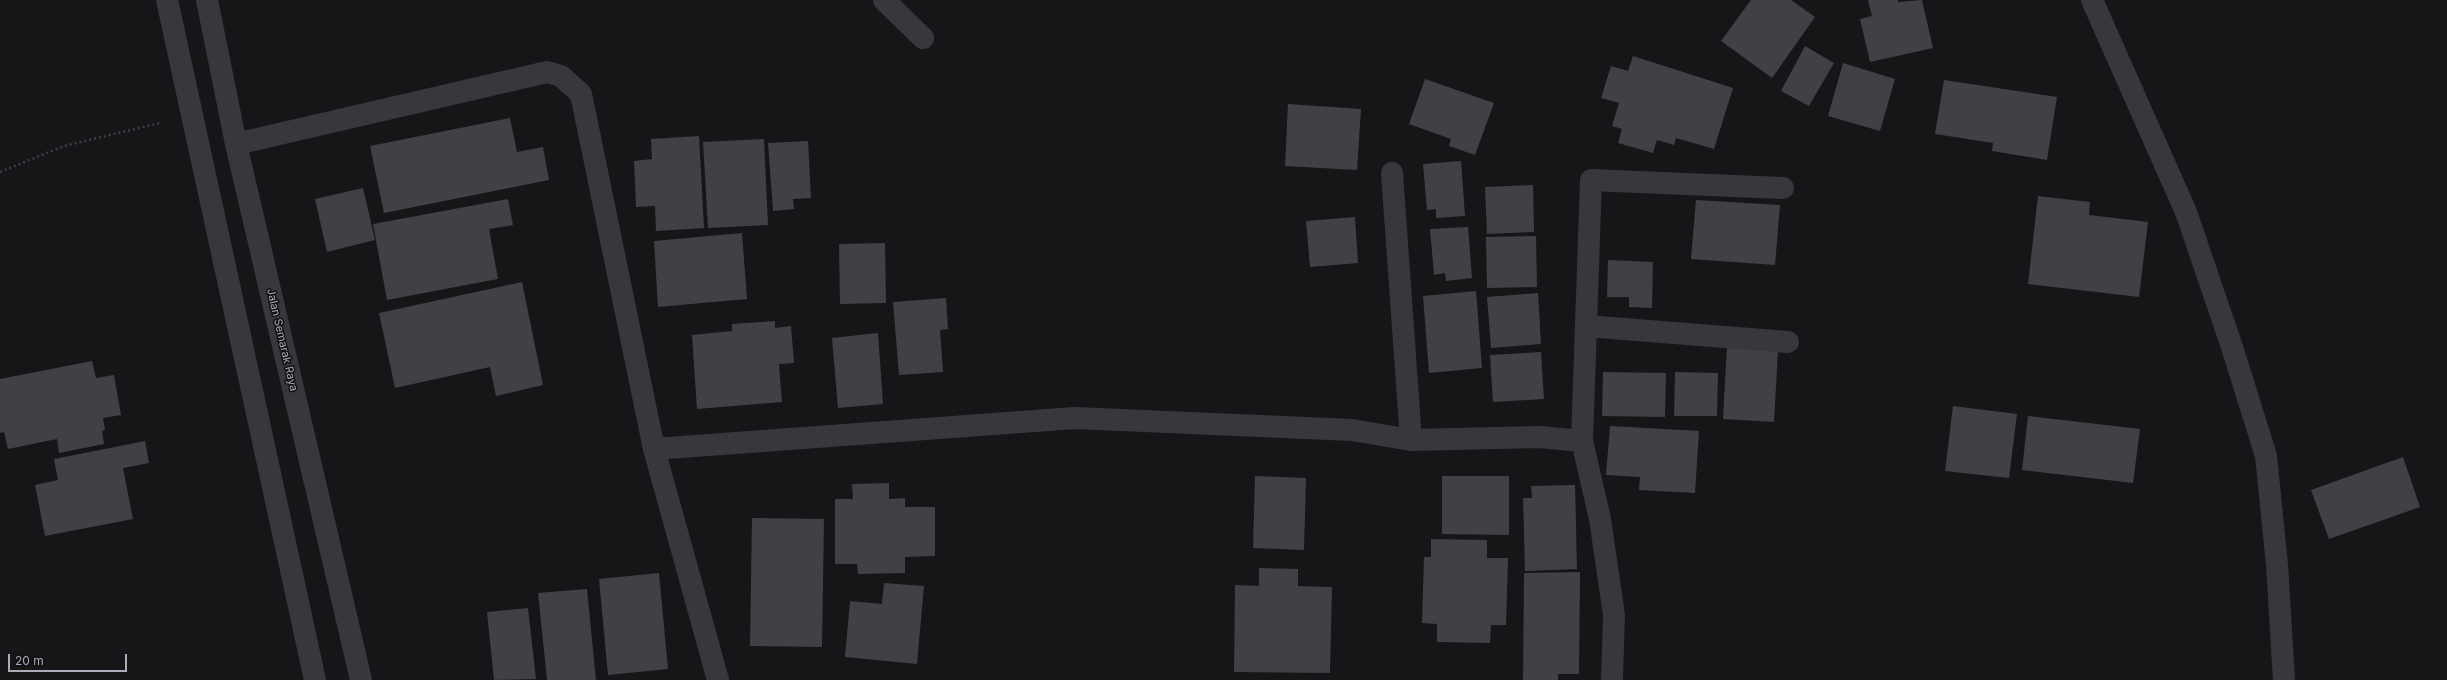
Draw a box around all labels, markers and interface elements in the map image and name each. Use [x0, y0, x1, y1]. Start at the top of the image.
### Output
street label: Jalan Semarak Raya [264, 287, 300, 393]
scale bar [10, 646, 129, 672]
text: 20 m [15, 653, 44, 668]

